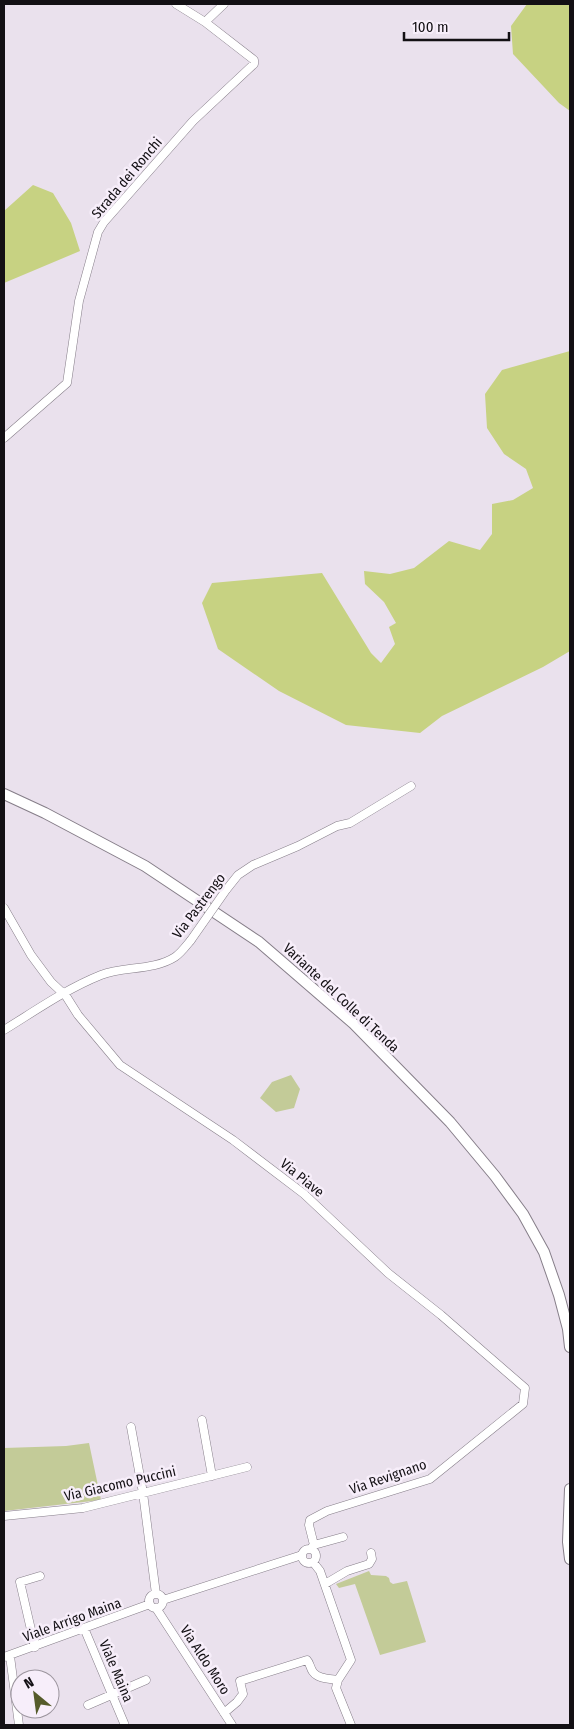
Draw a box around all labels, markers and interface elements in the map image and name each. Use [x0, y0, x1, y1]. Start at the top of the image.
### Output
scale bar [404, 10, 509, 42]
text: 100 m [412, 18, 449, 36]
street label: Strada dei Ronchi [88, 134, 166, 222]
street label: Via Pastrengo [169, 870, 229, 942]
street label: Variante del Colle di Tenda [279, 940, 403, 1056]
street label: Via Piave [277, 1155, 327, 1201]
street label: Via Revignano [347, 1456, 429, 1498]
street label: Via Giacomo Puccini [62, 1463, 178, 1505]
street label: Viale Arrigo Maina [20, 1594, 124, 1646]
street label: Via Aldo Moro [176, 1622, 234, 1698]
street label: Viale Maina [95, 1637, 137, 1705]
north arrow [10, 1669, 60, 1719]
text: N [21, 1674, 37, 1693]

